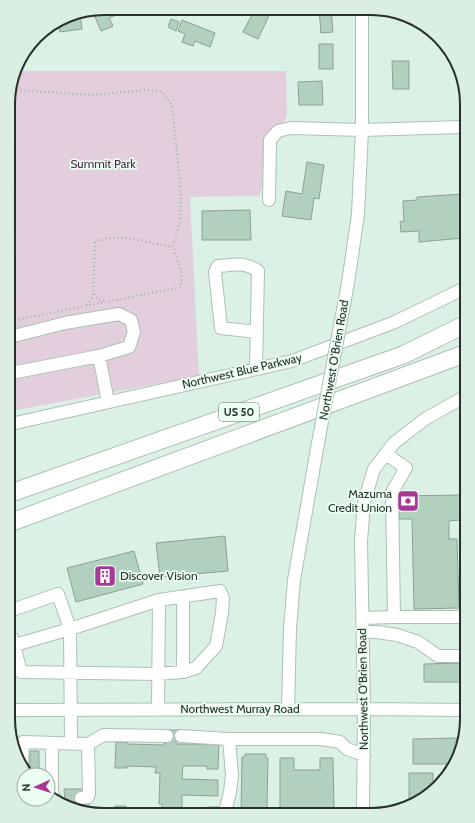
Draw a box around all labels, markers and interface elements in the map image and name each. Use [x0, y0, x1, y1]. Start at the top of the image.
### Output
park label: Summit Park [70, 156, 136, 171]
street label: Northwest O'Brien Road [316, 299, 351, 421]
street label: Northwest Blue Parkway [180, 349, 303, 392]
road number: US 50 [219, 403, 259, 421]
place label: Mazuma Credit Union [328, 486, 392, 515]
bank icon: Mazuma Credit Union [395, 488, 421, 514]
building icon: Discover Vision [92, 563, 118, 589]
place label: Discover Vision [120, 568, 198, 583]
street label: Northwest O'Brien Road [354, 628, 371, 750]
street label: Northwest Murray Road [180, 701, 300, 716]
north arrow [16, 767, 56, 807]
text: N [19, 783, 33, 792]

